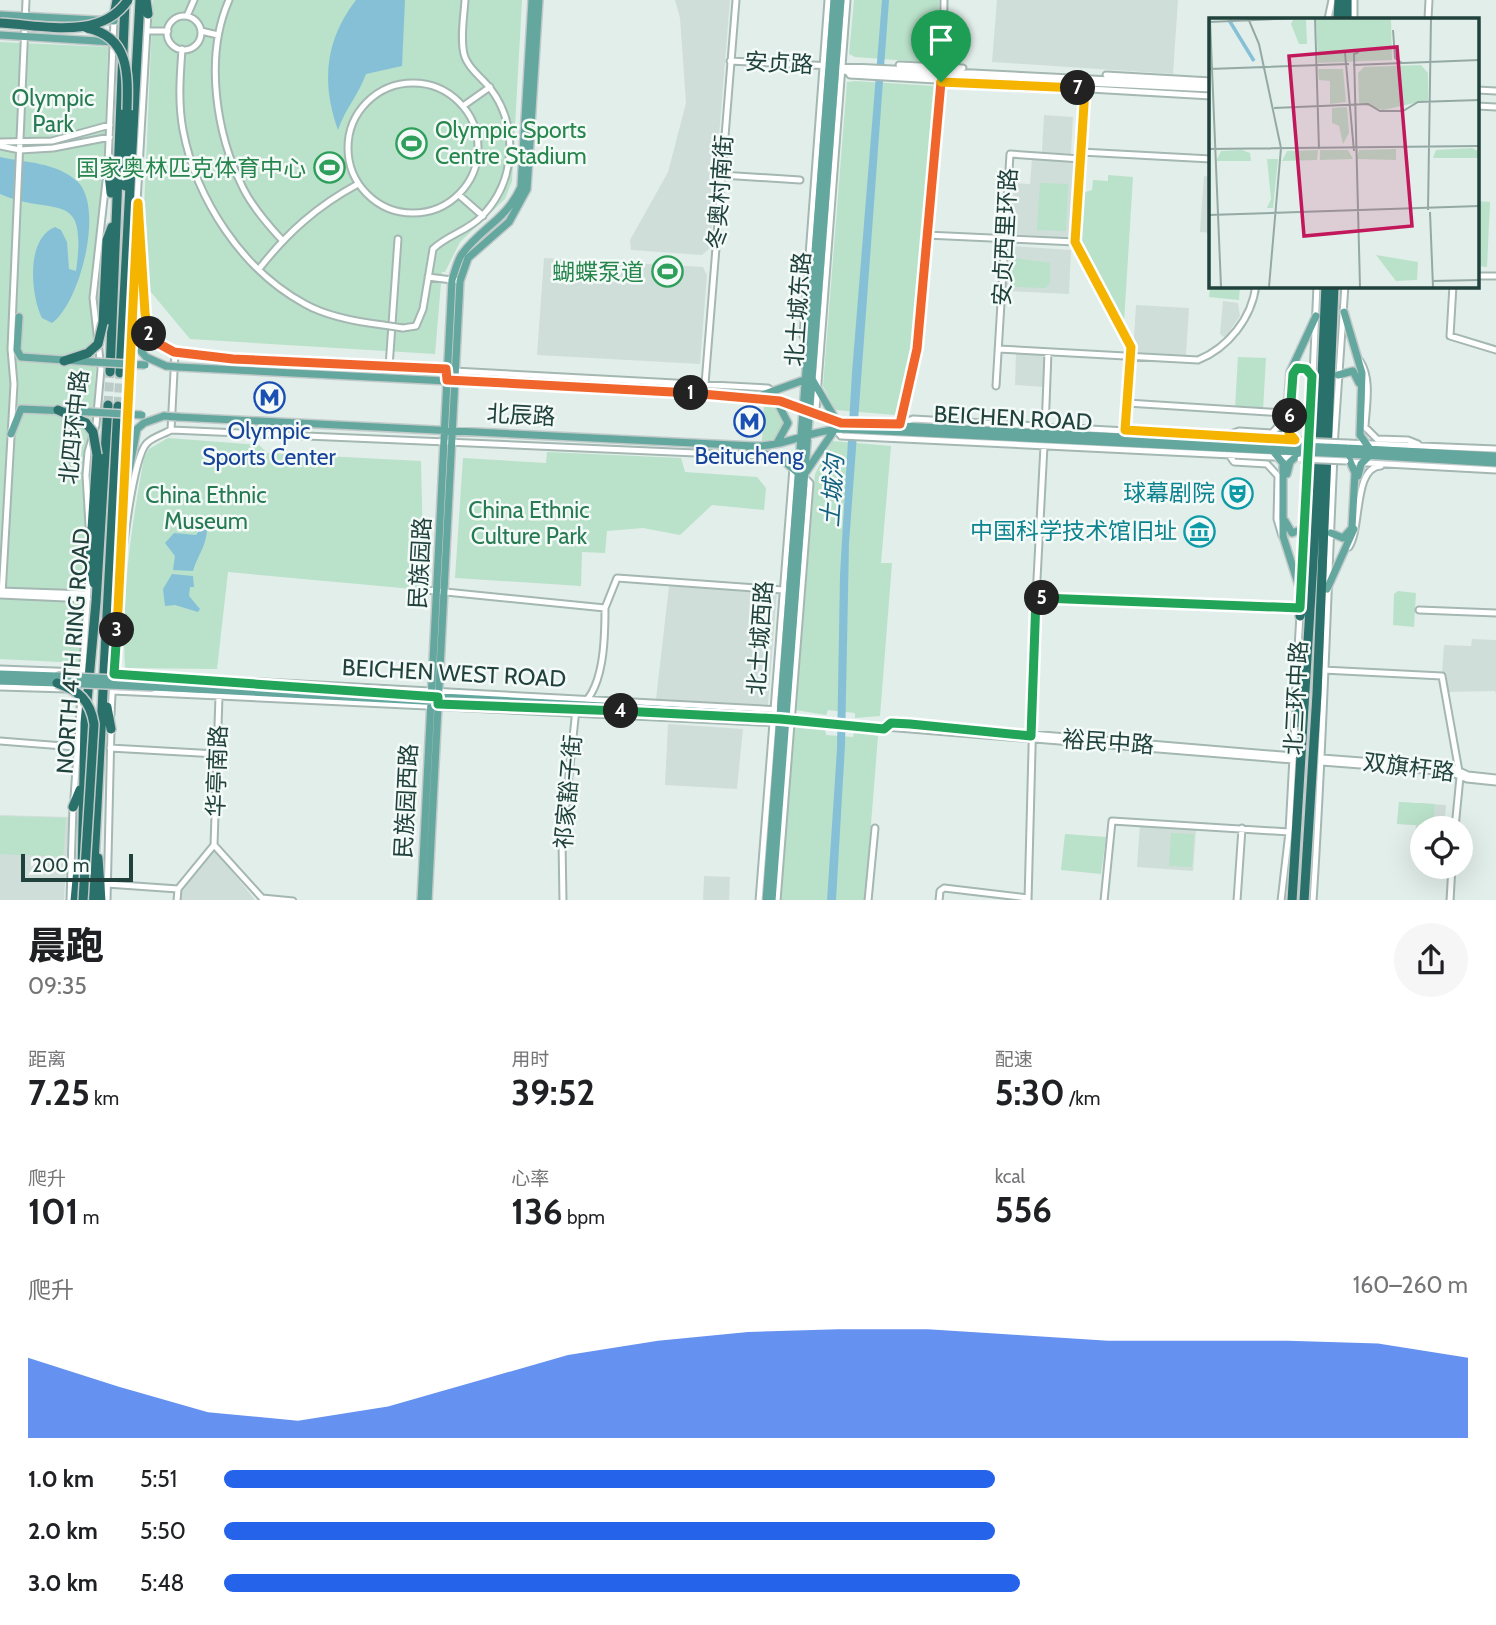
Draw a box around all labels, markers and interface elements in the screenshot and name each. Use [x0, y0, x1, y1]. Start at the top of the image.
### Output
pin [911, 10, 971, 82]
inset map [1209, 18, 1478, 287]
icon: arrive [922, 21, 960, 59]
street label: 安贞路 [744, 47, 814, 79]
pin: 7 [1060, 70, 1096, 106]
text: 7 [1073, 76, 1082, 99]
park label: Olympic Park [12, 84, 94, 138]
place label: Olympic Sports Centre Stadium [435, 116, 587, 170]
sports icon: Olympic Sports Centre Stadium [395, 126, 429, 160]
street label: 冬奥村南街 [702, 134, 738, 250]
sports icon: 国家奥林匹克体育中心 [312, 151, 346, 185]
place label: 国家奥林匹克体育中心 [76, 154, 306, 182]
street label: 安贞西里环路 [987, 167, 1023, 307]
street label: 北土城东路 [780, 251, 816, 367]
sports icon: 蝴蝶泵道 [650, 255, 684, 289]
place label: 蝴蝶泵道 [552, 258, 644, 286]
pin: 2 [132, 316, 166, 352]
text: 2 [143, 322, 154, 345]
street label: 北四环中路 [54, 368, 94, 486]
pin: 1 [674, 376, 708, 410]
metro station icon: Olympic Sports Center [252, 380, 286, 414]
text: 1 [687, 381, 694, 404]
pin: 6 [1272, 398, 1308, 434]
street label: 北辰路 [486, 399, 556, 431]
street label: BEICHEN ROAD [933, 400, 1093, 436]
text: 6 [1284, 404, 1295, 427]
metro station icon: Beitucheng [732, 405, 766, 439]
place label: Olympic Sports Center [202, 417, 336, 471]
place label: Beitucheng [694, 442, 804, 470]
water label: 土城沟 [815, 451, 849, 528]
theatre icon: 球幕剧院 [1221, 476, 1255, 510]
place label: 球幕剧院 [1123, 479, 1215, 507]
park label: China Ethnic Museum [145, 481, 267, 535]
park label: China Ethnic Culture Park [468, 496, 590, 550]
museum icon: 中国科学技术馆旧址 [1183, 514, 1217, 548]
street label: 民族园路 [404, 516, 436, 610]
place label: 中国科学技术馆旧址 [970, 517, 1177, 545]
street label: NORTH 4TH RING ROAD [50, 527, 96, 775]
street label: 北土城西路 [742, 580, 778, 696]
pin: 5 [1024, 580, 1060, 616]
text: 5 [1036, 586, 1047, 609]
pin: 3 [100, 612, 134, 648]
text: 3 [111, 618, 122, 641]
street label: 北三环中路 [1279, 640, 1313, 756]
street label: BEICHEN WEST ROAD [341, 653, 567, 693]
pin: 4 [604, 694, 638, 728]
text: 4 [615, 699, 626, 722]
street label: 华亭南路 [201, 725, 233, 817]
street label: 裕民中路 [1061, 725, 1155, 759]
street label: 祁家豁子街 [549, 733, 587, 851]
street label: 民族园西路 [389, 743, 423, 859]
street label: 双旗杆路 [1362, 747, 1456, 787]
map controls [1410, 816, 1473, 879]
button: locate [1410, 816, 1473, 879]
scale bar [21, 852, 133, 883]
text: 200 m [32, 854, 89, 877]
text: 晨跑 [28, 922, 104, 969]
button: share [1394, 923, 1468, 997]
text: 09:35 [28, 972, 87, 1000]
text: 距离 [28, 1048, 66, 1071]
text: 用时 [511, 1048, 549, 1071]
text: 配速 [995, 1048, 1033, 1071]
text: 7.25 [28, 1071, 90, 1114]
text: 39:52 [511, 1071, 595, 1114]
text: 5:30 [995, 1071, 1065, 1114]
text: km [90, 1087, 119, 1110]
text: /km [1065, 1087, 1100, 1110]
text: kcal [995, 1165, 1025, 1188]
text: 爬升 [28, 1167, 66, 1190]
text: 心率 [511, 1167, 549, 1190]
text: 556 [995, 1188, 1052, 1231]
text: 101 [28, 1190, 79, 1233]
text: 136 [511, 1190, 563, 1233]
text: m [79, 1206, 100, 1229]
text: bpm [563, 1206, 605, 1229]
text: 160–260 m [1353, 1271, 1468, 1299]
text: 爬升 [28, 1276, 74, 1304]
text: 1.0 km [28, 1465, 94, 1493]
text: 5:51 [140, 1465, 177, 1493]
text: 2.0 km [28, 1517, 98, 1545]
text: 5:50 [140, 1517, 186, 1545]
text: 3.0 km [28, 1569, 98, 1597]
text: 5:48 [140, 1569, 184, 1597]

